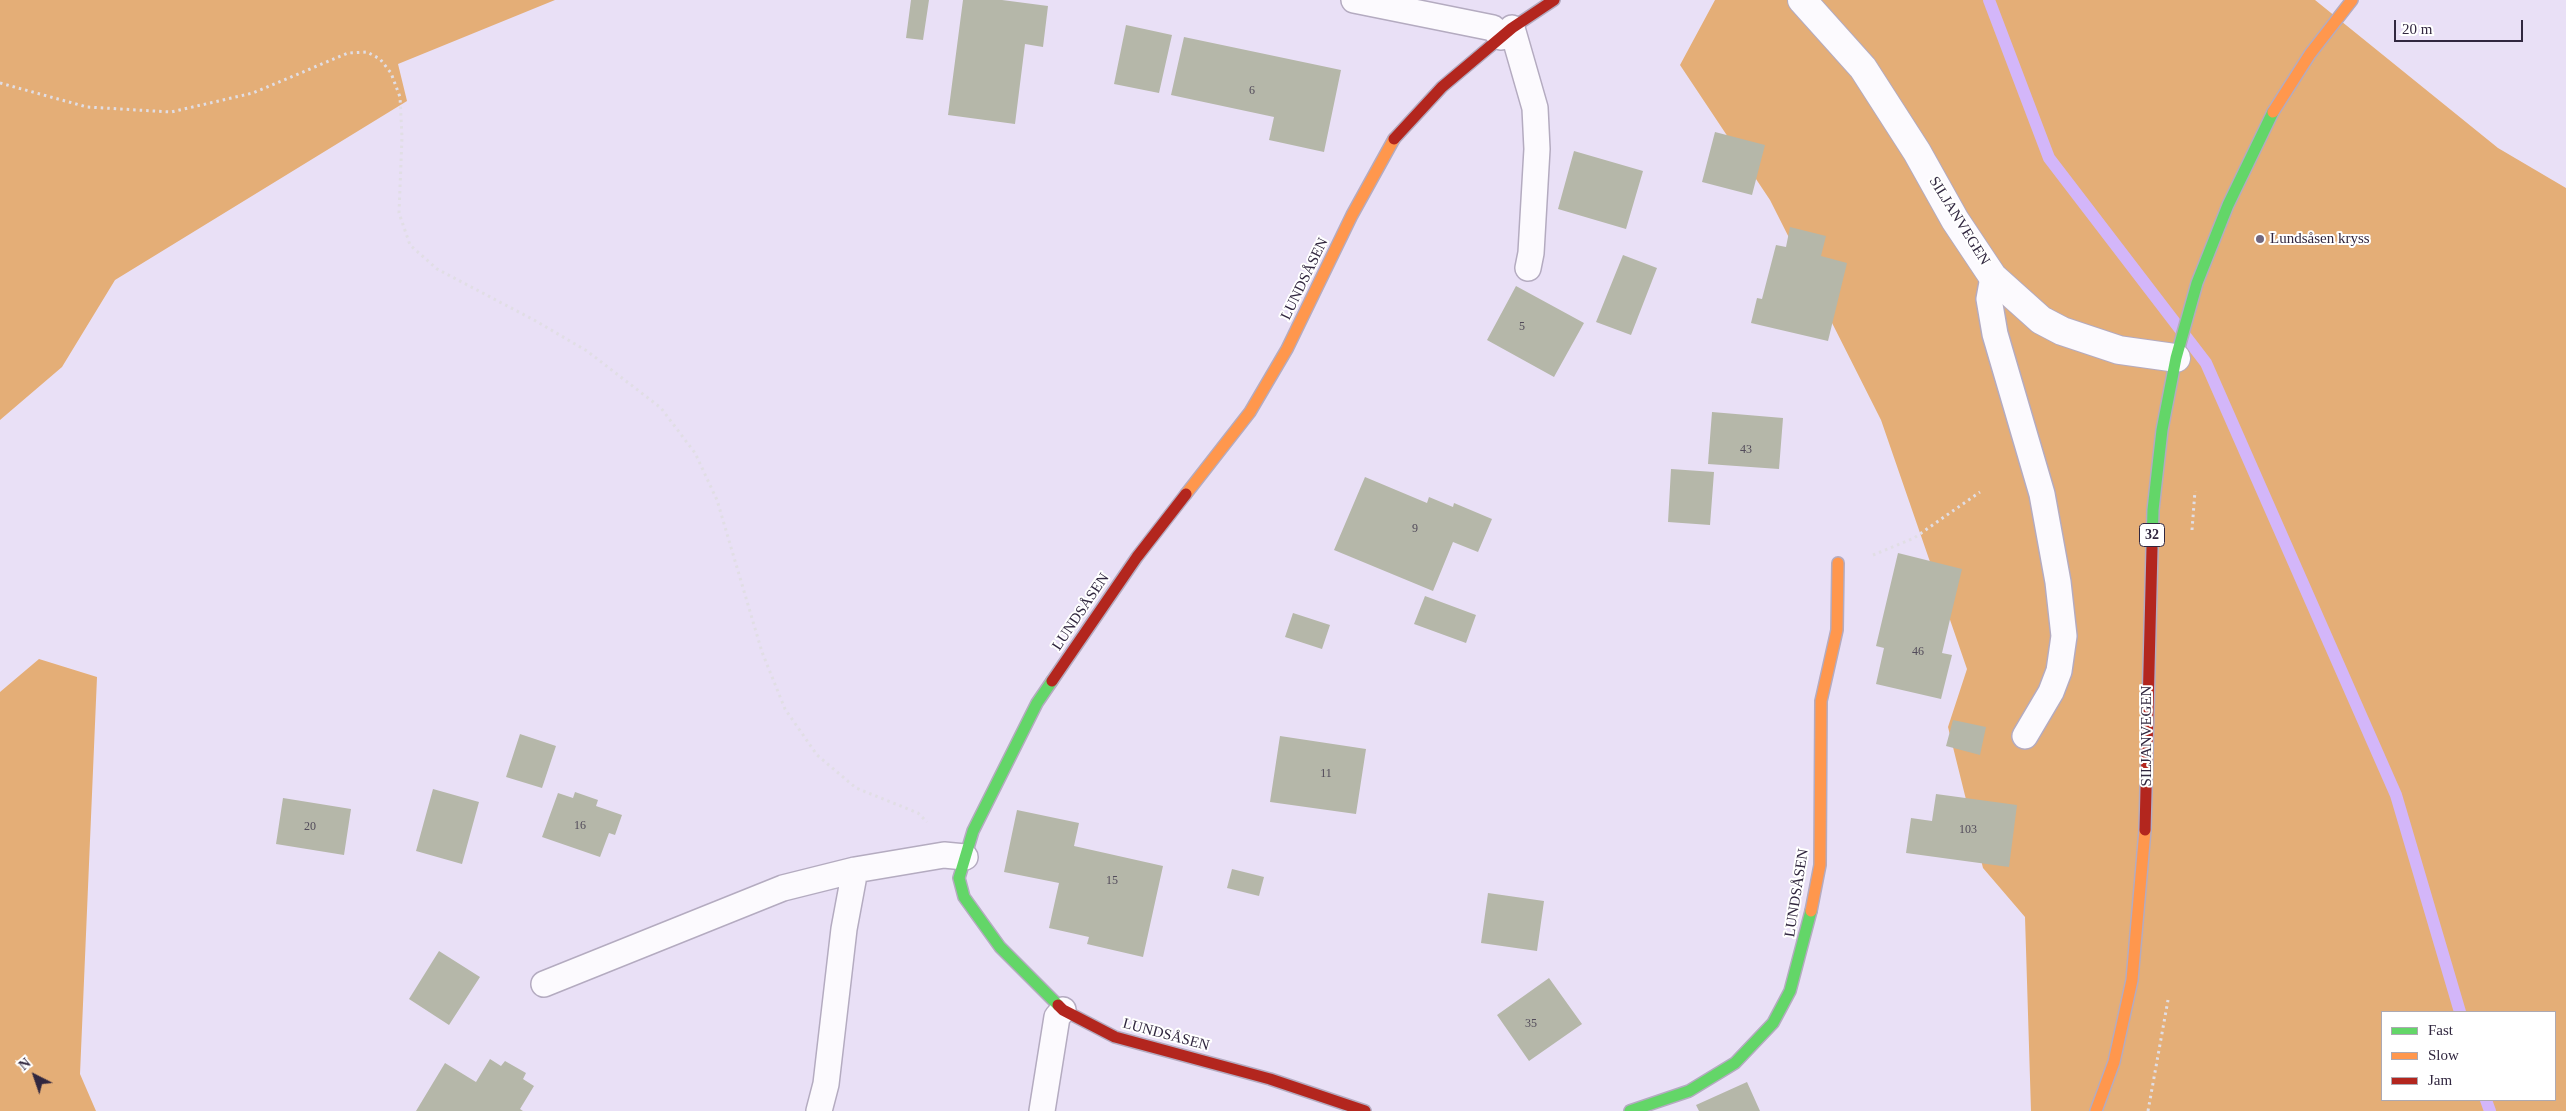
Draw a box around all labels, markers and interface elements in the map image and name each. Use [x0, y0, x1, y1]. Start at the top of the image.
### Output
scale bar [2396, 10, 2525, 42]
text: 20 m [2402, 21, 2432, 37]
house number: 6 [1249, 84, 1255, 98]
street label: SILJANVEGEN [1925, 173, 1993, 269]
place label: Lundsåsen kryss [2270, 230, 2370, 248]
marker: Lundsåsen kryss [2254, 233, 2266, 245]
street label: LUNDSÅSEN [1277, 235, 1333, 323]
house number: 5 [1519, 320, 1525, 334]
house number: 43 [1740, 443, 1752, 457]
house number: 9 [1412, 522, 1418, 536]
road number: 32 [2140, 524, 2164, 546]
street label: LUNDSÅSEN [1049, 570, 1113, 654]
house number: 46 [1912, 645, 1924, 659]
street label: SILJANVEGEN [2138, 686, 2156, 786]
house number: 11 [1320, 767, 1332, 781]
house number: 16 [574, 819, 586, 833]
house number: 20 [304, 820, 316, 834]
house number: 103 [1959, 823, 1977, 837]
street label: LUNDSÅSEN [1781, 848, 1813, 938]
house number: 15 [1106, 874, 1118, 888]
legend [2381, 1011, 2556, 1101]
street label: LUNDSÅSEN [1121, 1015, 1211, 1055]
house number: 35 [1525, 1017, 1537, 1031]
text: Fast [2428, 1022, 2453, 1038]
text: Slow [2428, 1047, 2459, 1063]
north arrow [10, 1051, 60, 1101]
text: N [16, 1055, 34, 1073]
text: Jam [2428, 1072, 2452, 1088]

